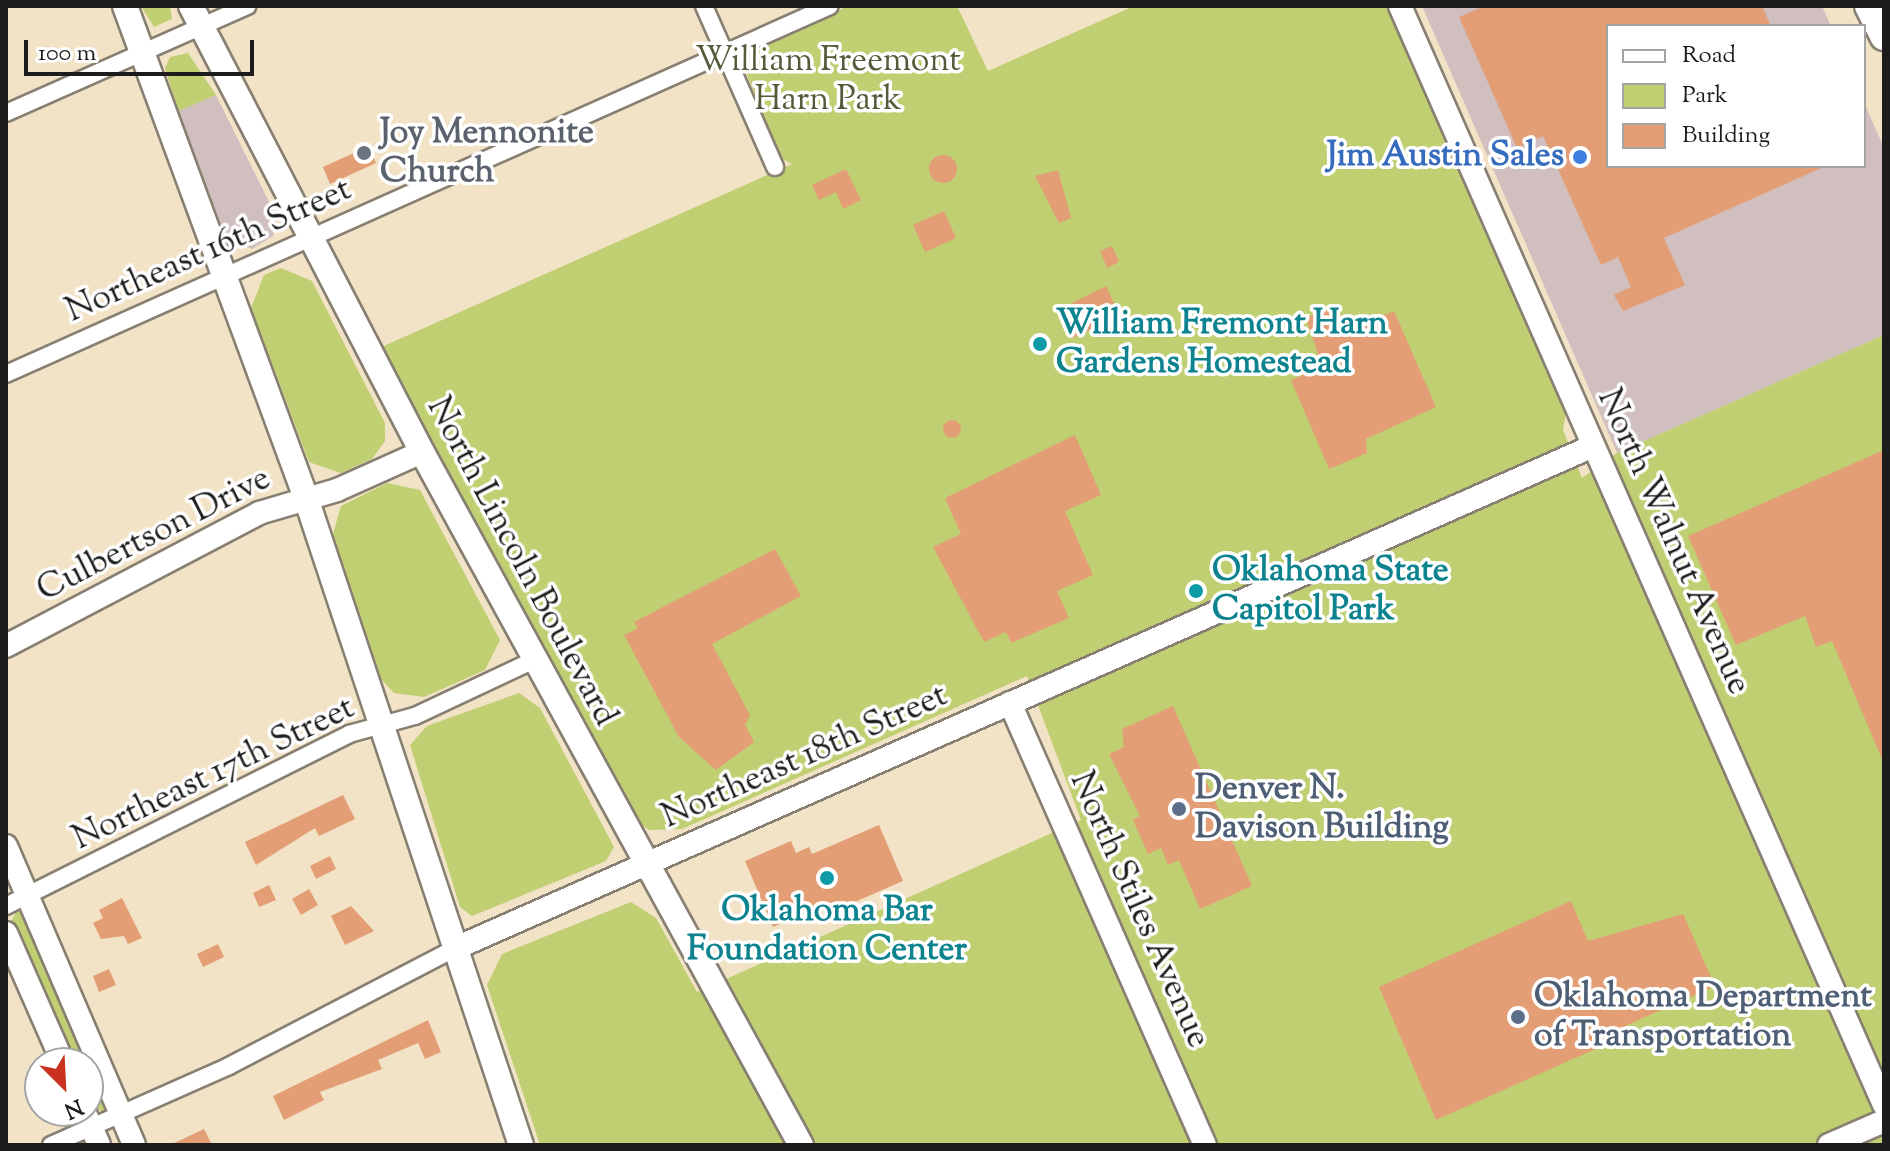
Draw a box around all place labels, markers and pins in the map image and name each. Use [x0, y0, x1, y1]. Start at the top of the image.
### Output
place label: Joy Mennonite Church [380, 113, 594, 192]
place label: Jim Austin Sales [1327, 137, 1564, 177]
marker: Joy Mennonite Church [355, 144, 373, 162]
marker: Jim Austin Sales [1571, 148, 1589, 166]
place label: William Fremont Harn Gardens Homestead [1056, 304, 1388, 384]
marker: William Fremont Harn Gardens Homestead [1031, 335, 1049, 353]
place label: Oklahoma State Capitol Park [1212, 551, 1449, 630]
marker: Oklahoma State Capitol Park [1187, 582, 1205, 600]
place label: Denver N. Davison Building [1195, 769, 1449, 848]
marker: Denver N. Davison Building [1170, 800, 1188, 818]
marker: Oklahoma Bar Foundation Center [818, 869, 836, 887]
place label: Oklahoma Bar Foundation Center [687, 891, 967, 970]
place label: Oklahoma Department of Transportation [1534, 977, 1872, 1056]
marker: Oklahoma Department of Transportation [1509, 1008, 1527, 1026]

